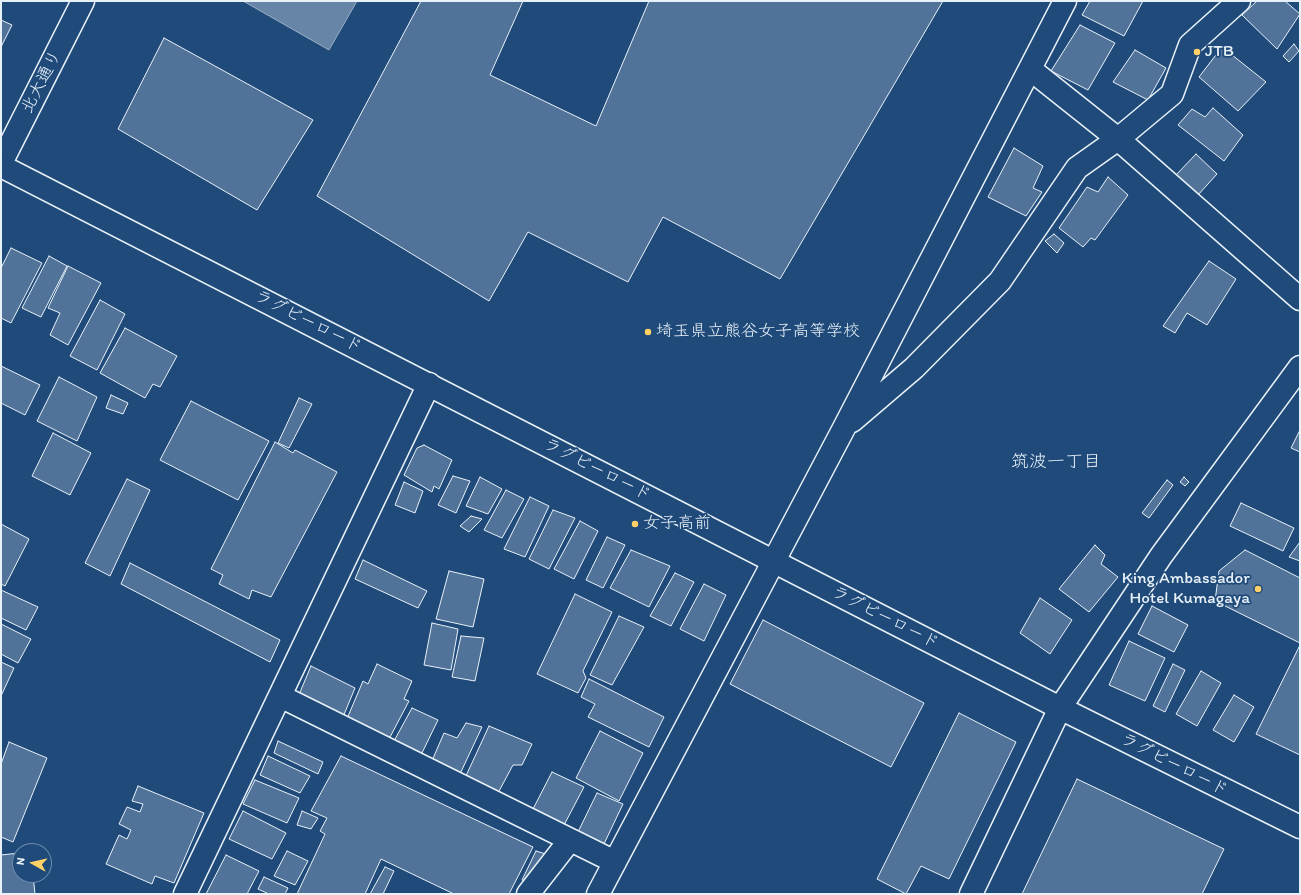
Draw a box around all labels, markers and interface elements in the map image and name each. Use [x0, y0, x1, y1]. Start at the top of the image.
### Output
place label: JTB [1205, 42, 1234, 62]
street label: 北大通り [17, 47, 67, 117]
marker: JTB [1192, 47, 1202, 57]
street label: ラグビーロード [251, 286, 365, 358]
place label: 埼玉県立熊谷女子高等学校 [656, 322, 860, 342]
marker: 埼玉県立熊谷女子高等学校 [643, 327, 653, 337]
street label: ラグビーロード [540, 434, 654, 506]
district label: 筑波一丁目 [1011, 451, 1101, 473]
place label: 女子高前 [643, 514, 711, 534]
marker: 女子高前 [630, 519, 640, 529]
place label: King Ambassador Hotel Kumagaya [1122, 569, 1250, 609]
street label: ラグビーロード [828, 582, 942, 654]
marker: King Ambassador Hotel Kumagaya [1253, 584, 1263, 594]
street label: ラグビーロード [1117, 729, 1231, 801]
north arrow [12, 843, 52, 883]
text: N [14, 857, 28, 866]

